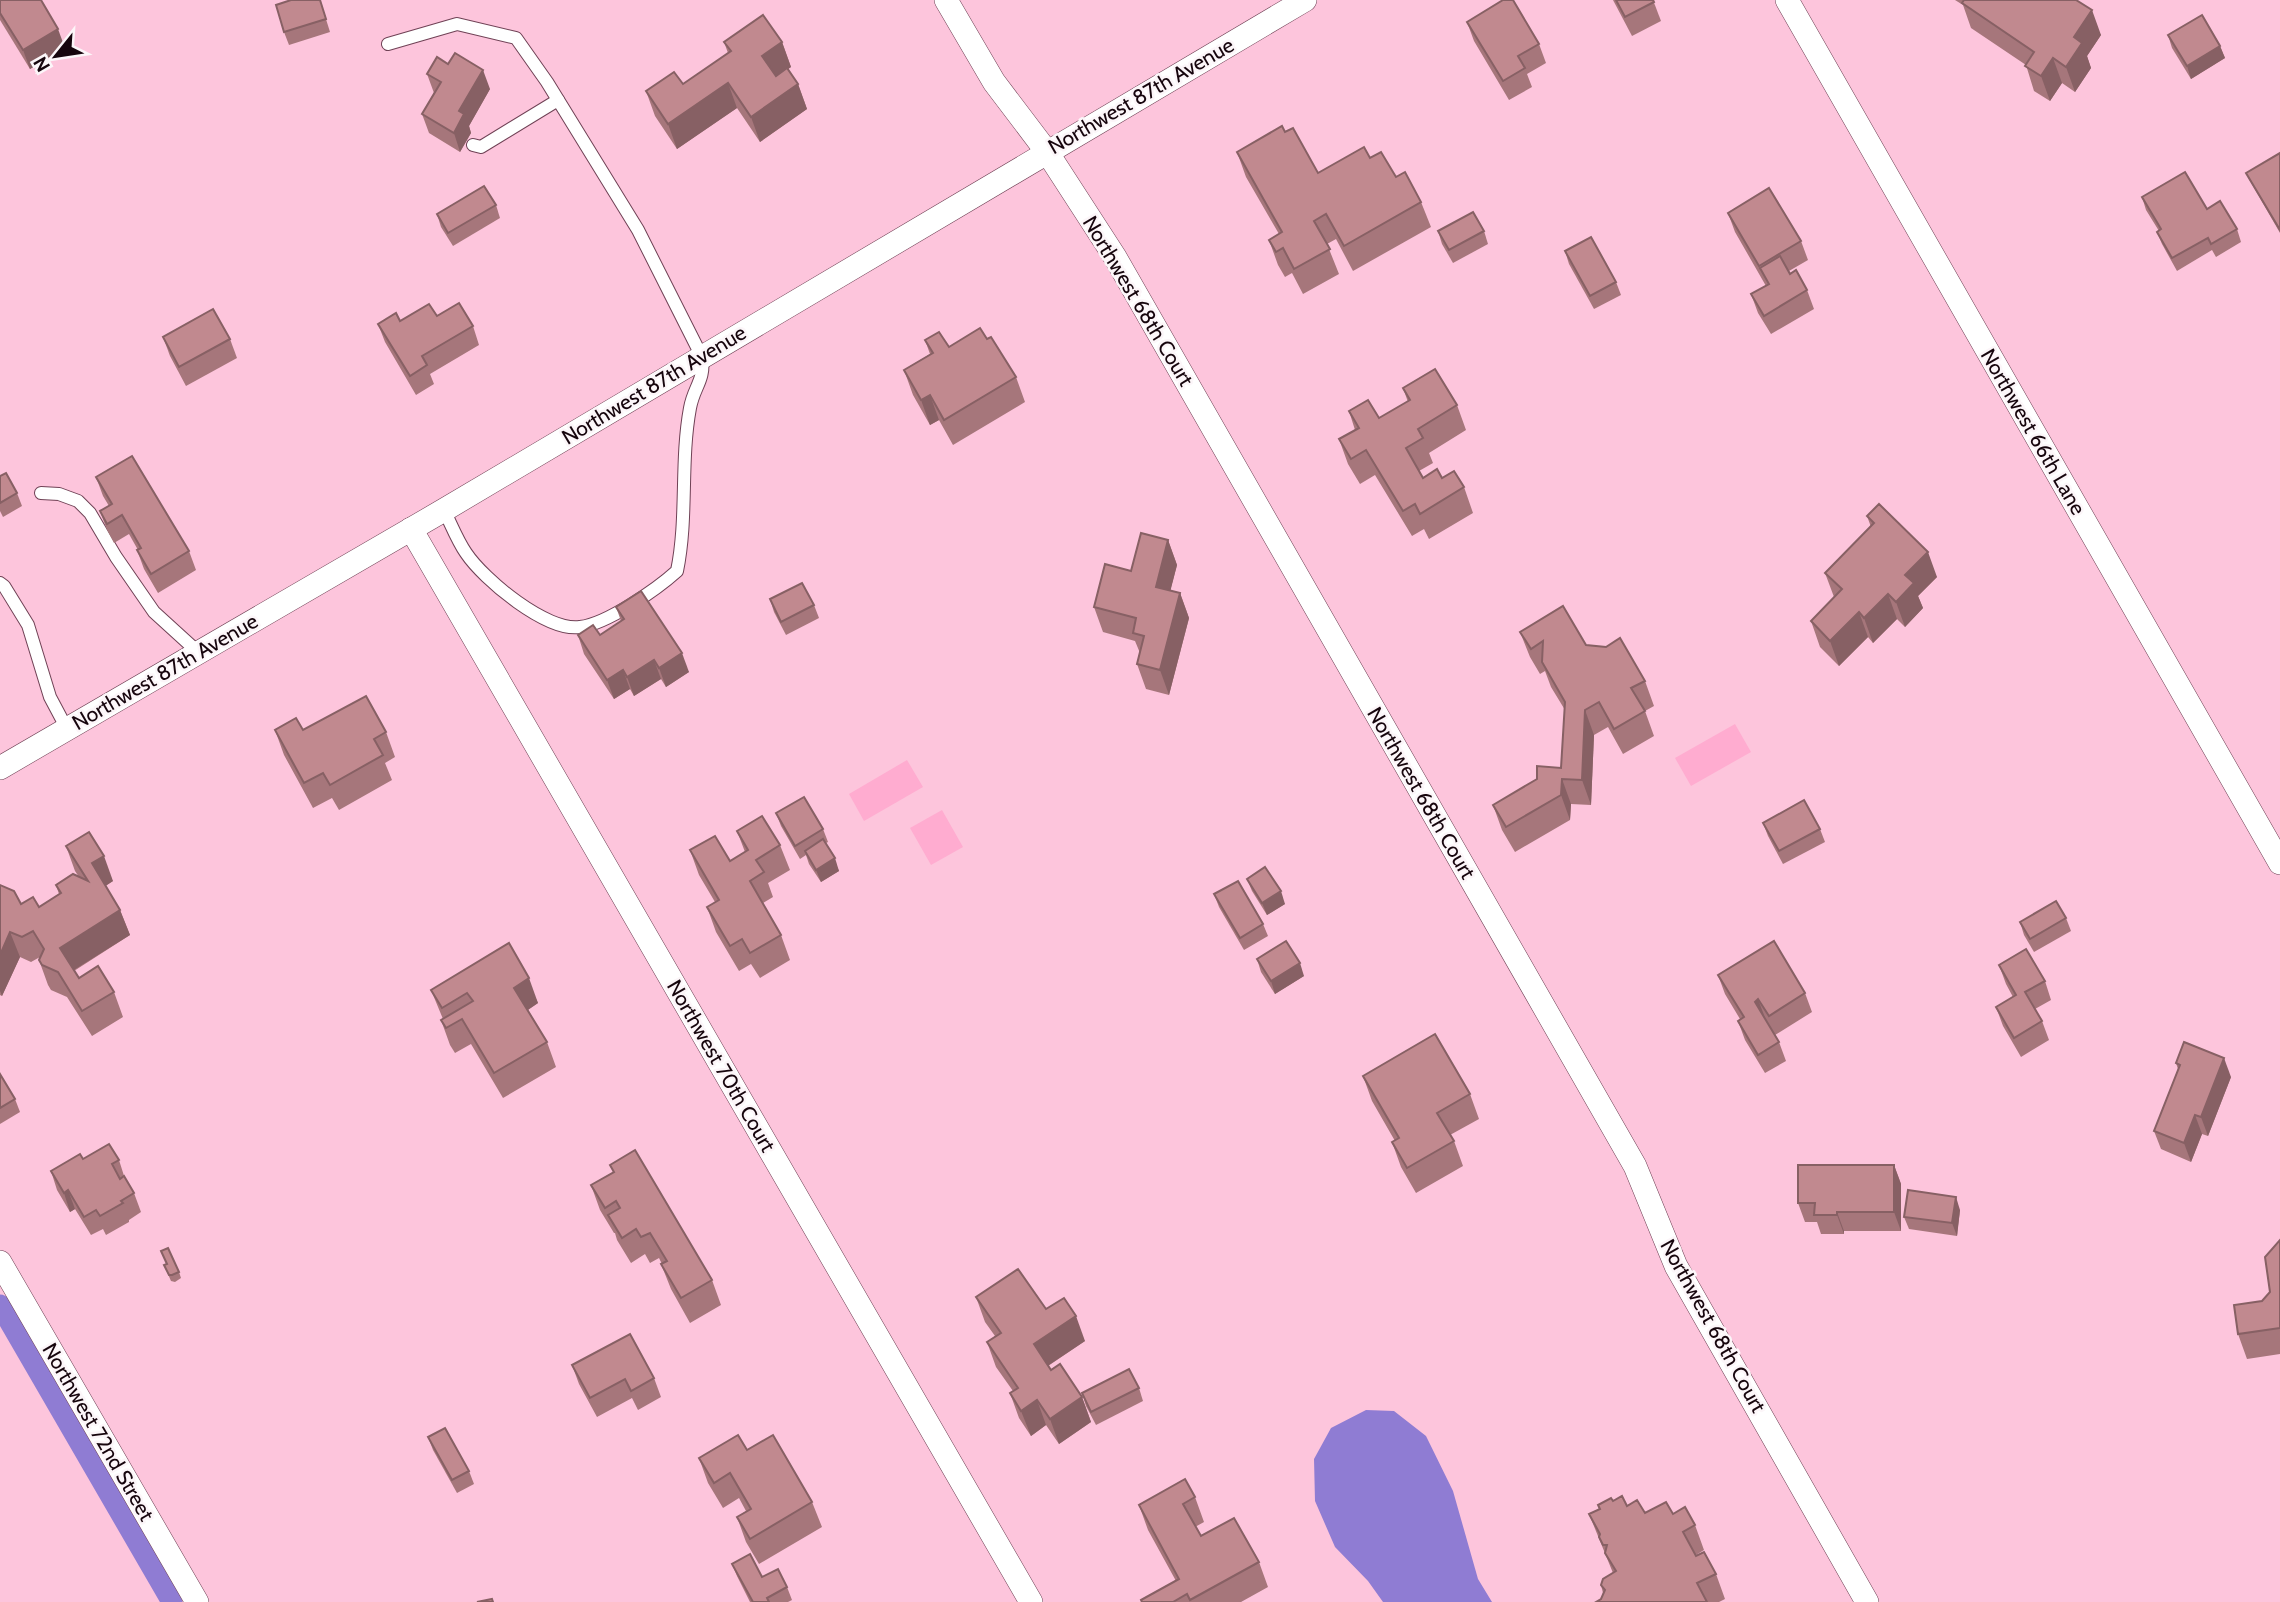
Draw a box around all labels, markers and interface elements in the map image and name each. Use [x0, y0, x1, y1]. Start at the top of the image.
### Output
north arrow [21, 21, 91, 91]
street label: Northwest 87th Avenue [1043, 32, 1238, 159]
text: N [28, 53, 55, 76]
street label: Northwest 68th Court [1078, 211, 1199, 390]
street label: Northwest 87th Avenue [557, 320, 751, 449]
street label: Northwest 66th Lane [1976, 344, 2091, 519]
street label: Northwest 87th Avenue [67, 608, 262, 735]
street label: Northwest 68th Court [1362, 702, 1481, 883]
street label: Northwest 70th Court [662, 975, 781, 1156]
street label: Northwest 68th Court [1655, 1235, 1771, 1417]
street label: Northwest 72nd Street [37, 1338, 160, 1525]

